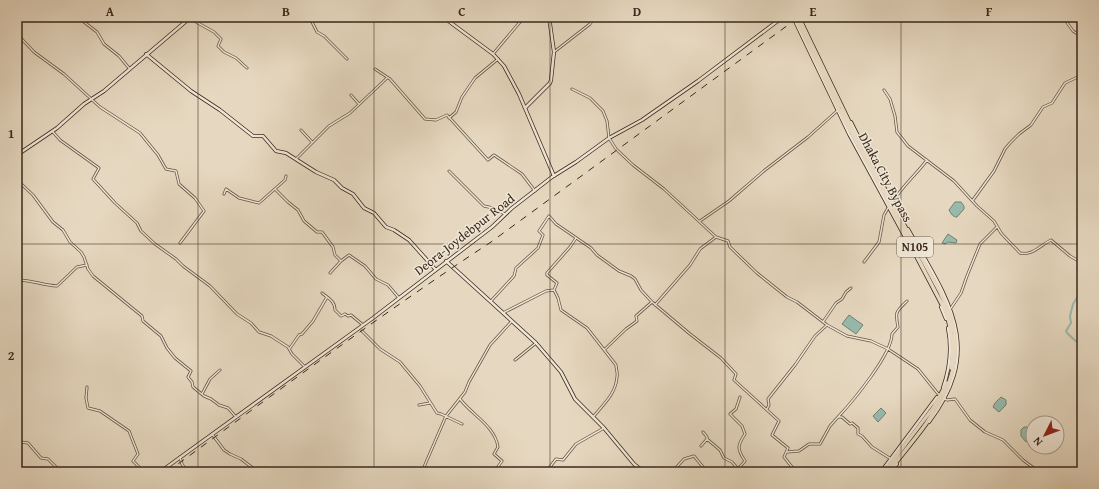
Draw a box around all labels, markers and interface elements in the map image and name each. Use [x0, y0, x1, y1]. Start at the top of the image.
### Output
text: A [106, 2, 115, 21]
text: B [282, 2, 290, 21]
text: C [458, 2, 466, 21]
text: D [633, 2, 641, 21]
text: E [810, 2, 817, 21]
text: F [986, 2, 993, 21]
text: 1 [8, 124, 14, 143]
street label: Dhaka City Bypass [854, 129, 917, 225]
street label: Deora-Joydebpur Road [410, 189, 519, 280]
road number: N105 [897, 237, 933, 257]
text: 2 [8, 346, 15, 365]
north arrow [1025, 415, 1065, 455]
text: N [1029, 433, 1046, 450]

